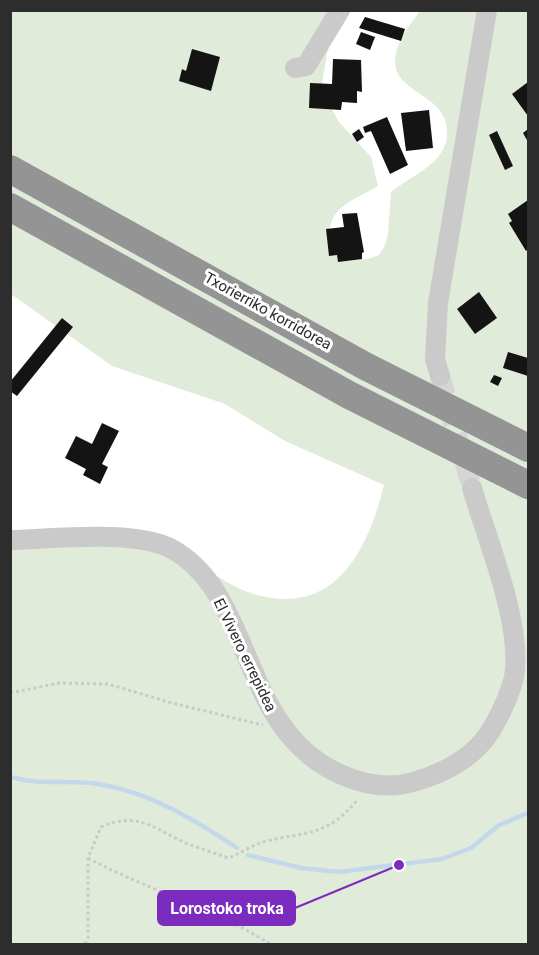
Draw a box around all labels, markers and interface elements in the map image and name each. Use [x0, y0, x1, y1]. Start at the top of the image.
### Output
street label: Txorierriko korridorea [201, 269, 335, 353]
street label: El Vivero errepidea [210, 595, 280, 715]
callout: Lorostoko troka [158, 891, 295, 925]
text: Lorostoko troka [170, 899, 284, 918]

